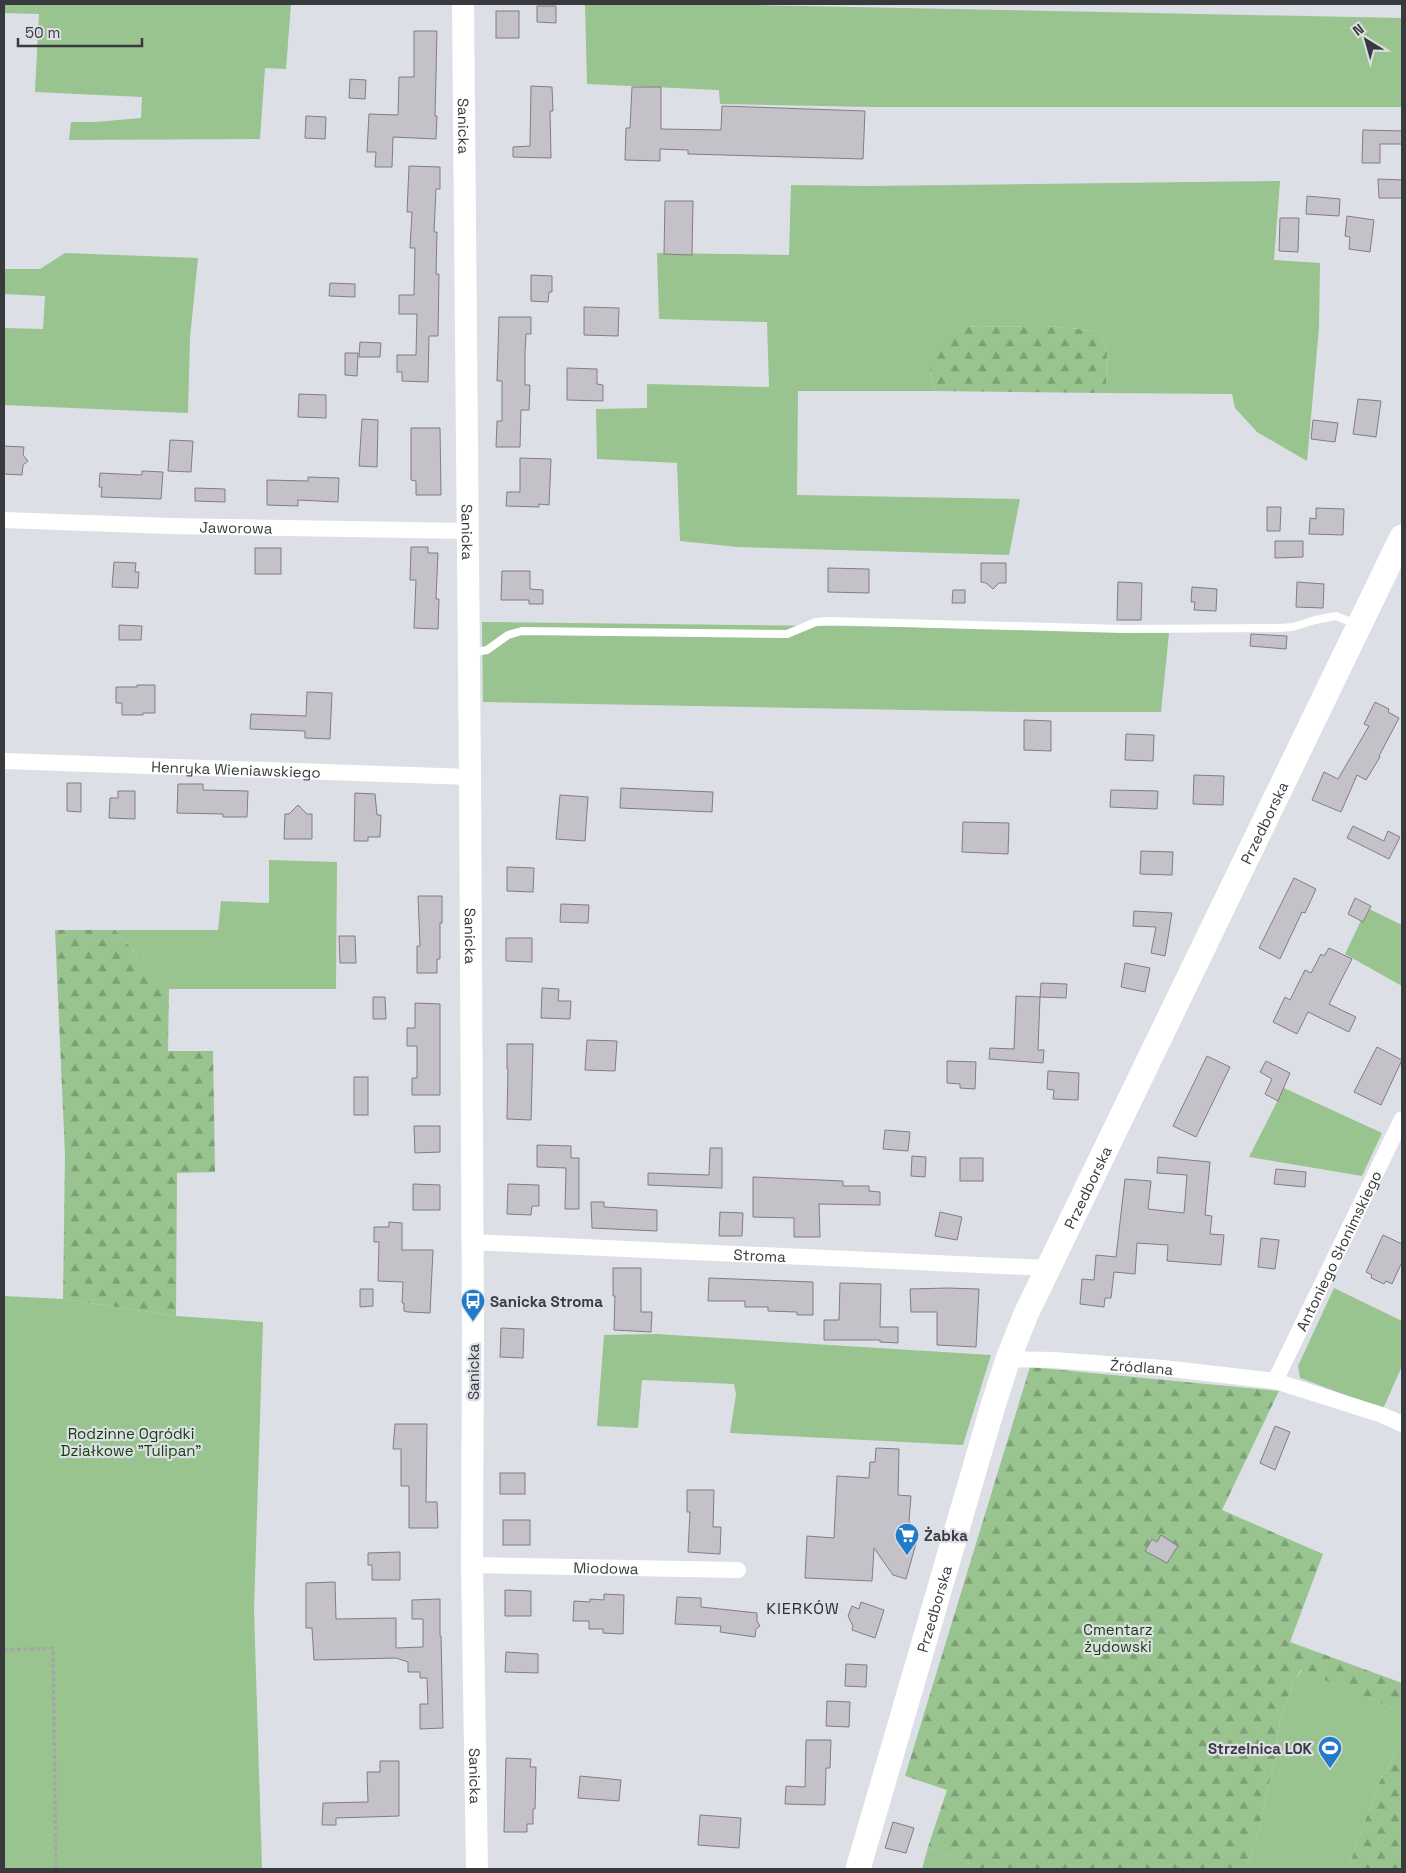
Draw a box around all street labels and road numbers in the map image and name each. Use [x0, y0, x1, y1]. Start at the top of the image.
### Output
street label: Sanicka [454, 98, 474, 155]
street label: Sanicka [458, 504, 478, 561]
street label: Jaworowa [199, 517, 273, 537]
street label: Henryka Wieniawskiego [151, 757, 321, 781]
street label: Przedborska [1236, 778, 1292, 867]
street label: Sanicka [461, 908, 481, 965]
street label: Przedborska [1059, 1142, 1116, 1232]
street label: Antoniego Słonimskiego [1291, 1167, 1385, 1334]
street label: Stroma [733, 1244, 787, 1266]
street label: Sanicka [464, 1344, 483, 1400]
street label: Źródlana [1110, 1355, 1175, 1379]
street label: Miodowa [573, 1557, 639, 1578]
street label: Przedborska [912, 1563, 956, 1655]
street label: Sanicka [466, 1748, 485, 1805]

